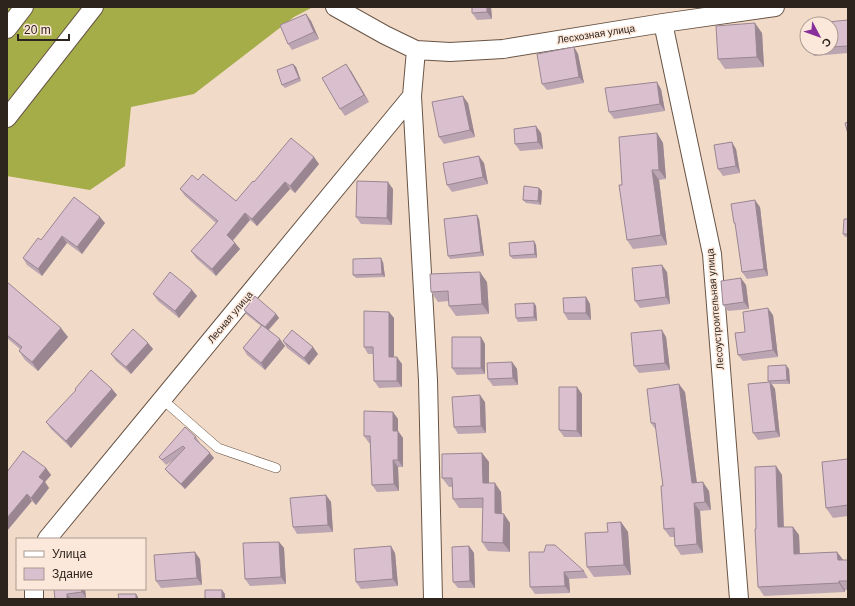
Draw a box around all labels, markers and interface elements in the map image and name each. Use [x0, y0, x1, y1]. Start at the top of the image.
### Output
scale bar [18, 16, 69, 42]
north arrow [799, 16, 839, 56]
street label: Лесхозная улица [556, 22, 636, 46]
text: 20 m [24, 23, 51, 37]
text: С [819, 36, 834, 50]
street label: Лесоустроительная улица [704, 248, 726, 370]
street label: Лесная улица [205, 289, 255, 345]
legend [16, 538, 146, 590]
text: Улица [52, 547, 86, 561]
text: Здание [52, 567, 93, 581]

